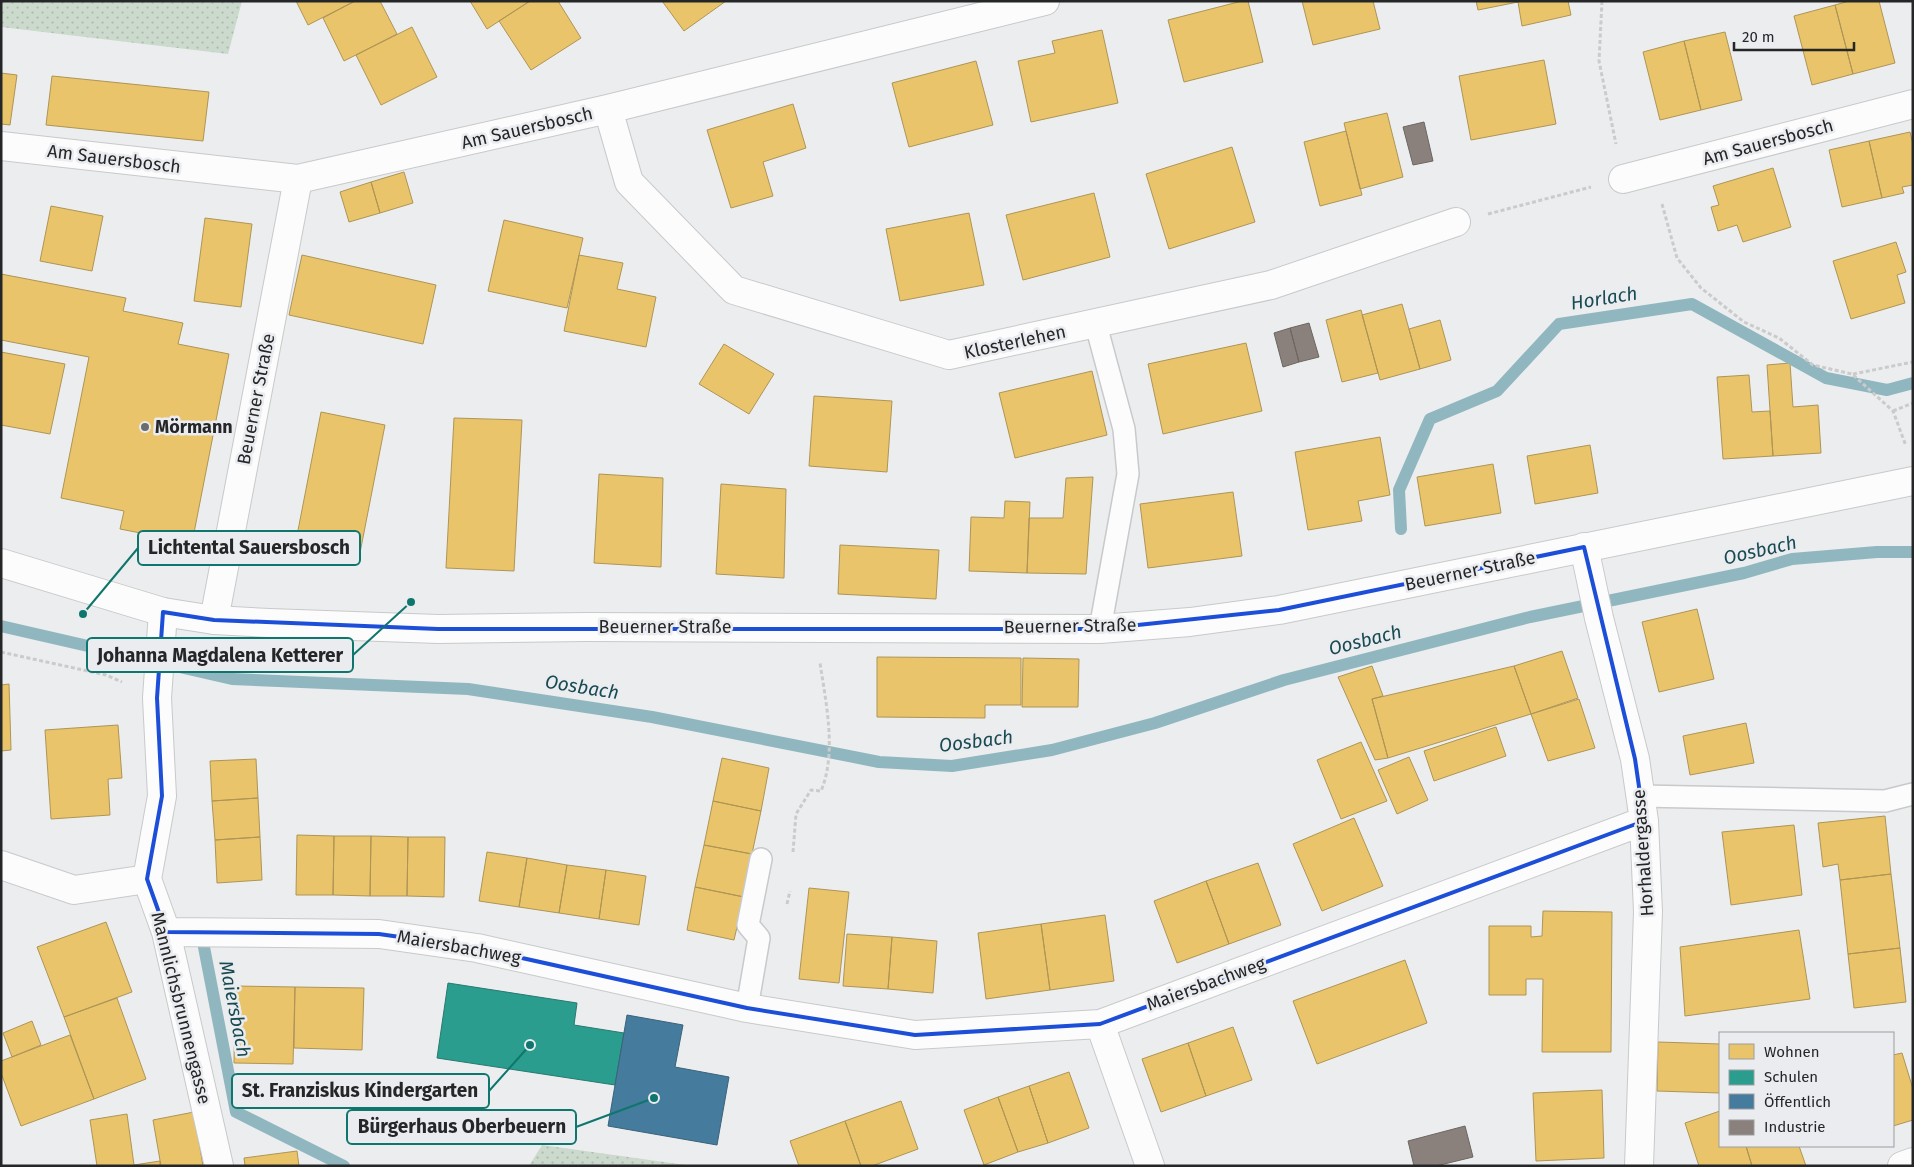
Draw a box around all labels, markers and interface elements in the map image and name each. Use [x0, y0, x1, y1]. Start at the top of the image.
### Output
scale bar [1734, 20, 1854, 52]
text: 20 m [1742, 28, 1775, 46]
street label: Am Sauersbosch [459, 102, 595, 154]
street label: Am Sauersbosch [1700, 114, 1836, 170]
street label: Am Sauersbosch [46, 140, 182, 178]
water label: Horlach [1569, 281, 1639, 315]
street label: Klosterlehen [962, 320, 1068, 364]
street label: Beuerner Straße [233, 332, 279, 466]
place label: Mörmann [155, 416, 233, 438]
marker: Mörmann [139, 421, 151, 433]
water label: Oosbach [1721, 530, 1799, 570]
callout: Lichtental Sauersbosch [138, 531, 360, 565]
text: Lichtental Sauersbosch [148, 536, 350, 559]
street label: Beuerner Straße [1403, 546, 1537, 596]
street label: Beuerner Straße [1003, 614, 1137, 638]
street label: Beuerner Straße [599, 616, 731, 638]
water label: Oosbach [1326, 620, 1404, 660]
callout: Johanna Magdalena Ketterer [87, 638, 353, 672]
text: Johanna Magdalena Ketterer [96, 644, 343, 667]
water label: Oosbach [543, 670, 621, 704]
water label: Oosbach [938, 725, 1014, 757]
street label: Horhaldergasse [1628, 789, 1658, 917]
street label: Mannlichsbrunnengasse [146, 910, 216, 1106]
street label: Maiersbachweg [395, 925, 523, 969]
street label: Maiersbachweg [1143, 952, 1269, 1016]
water label: Maiersbach [214, 959, 256, 1059]
legend [1719, 1032, 1894, 1147]
text: Wohnen [1764, 1043, 1820, 1061]
text: Schulen [1764, 1068, 1818, 1086]
callout: St. Franziskus Kindergarten [232, 1074, 489, 1108]
text: St. Franziskus Kindergarten [242, 1079, 478, 1102]
text: Öffentlich [1764, 1093, 1831, 1111]
callout: Bürgerhaus Oberbeuern [347, 1110, 576, 1144]
text: Bürgerhaus Oberbeuern [358, 1115, 566, 1138]
text: Industrie [1764, 1118, 1826, 1136]

